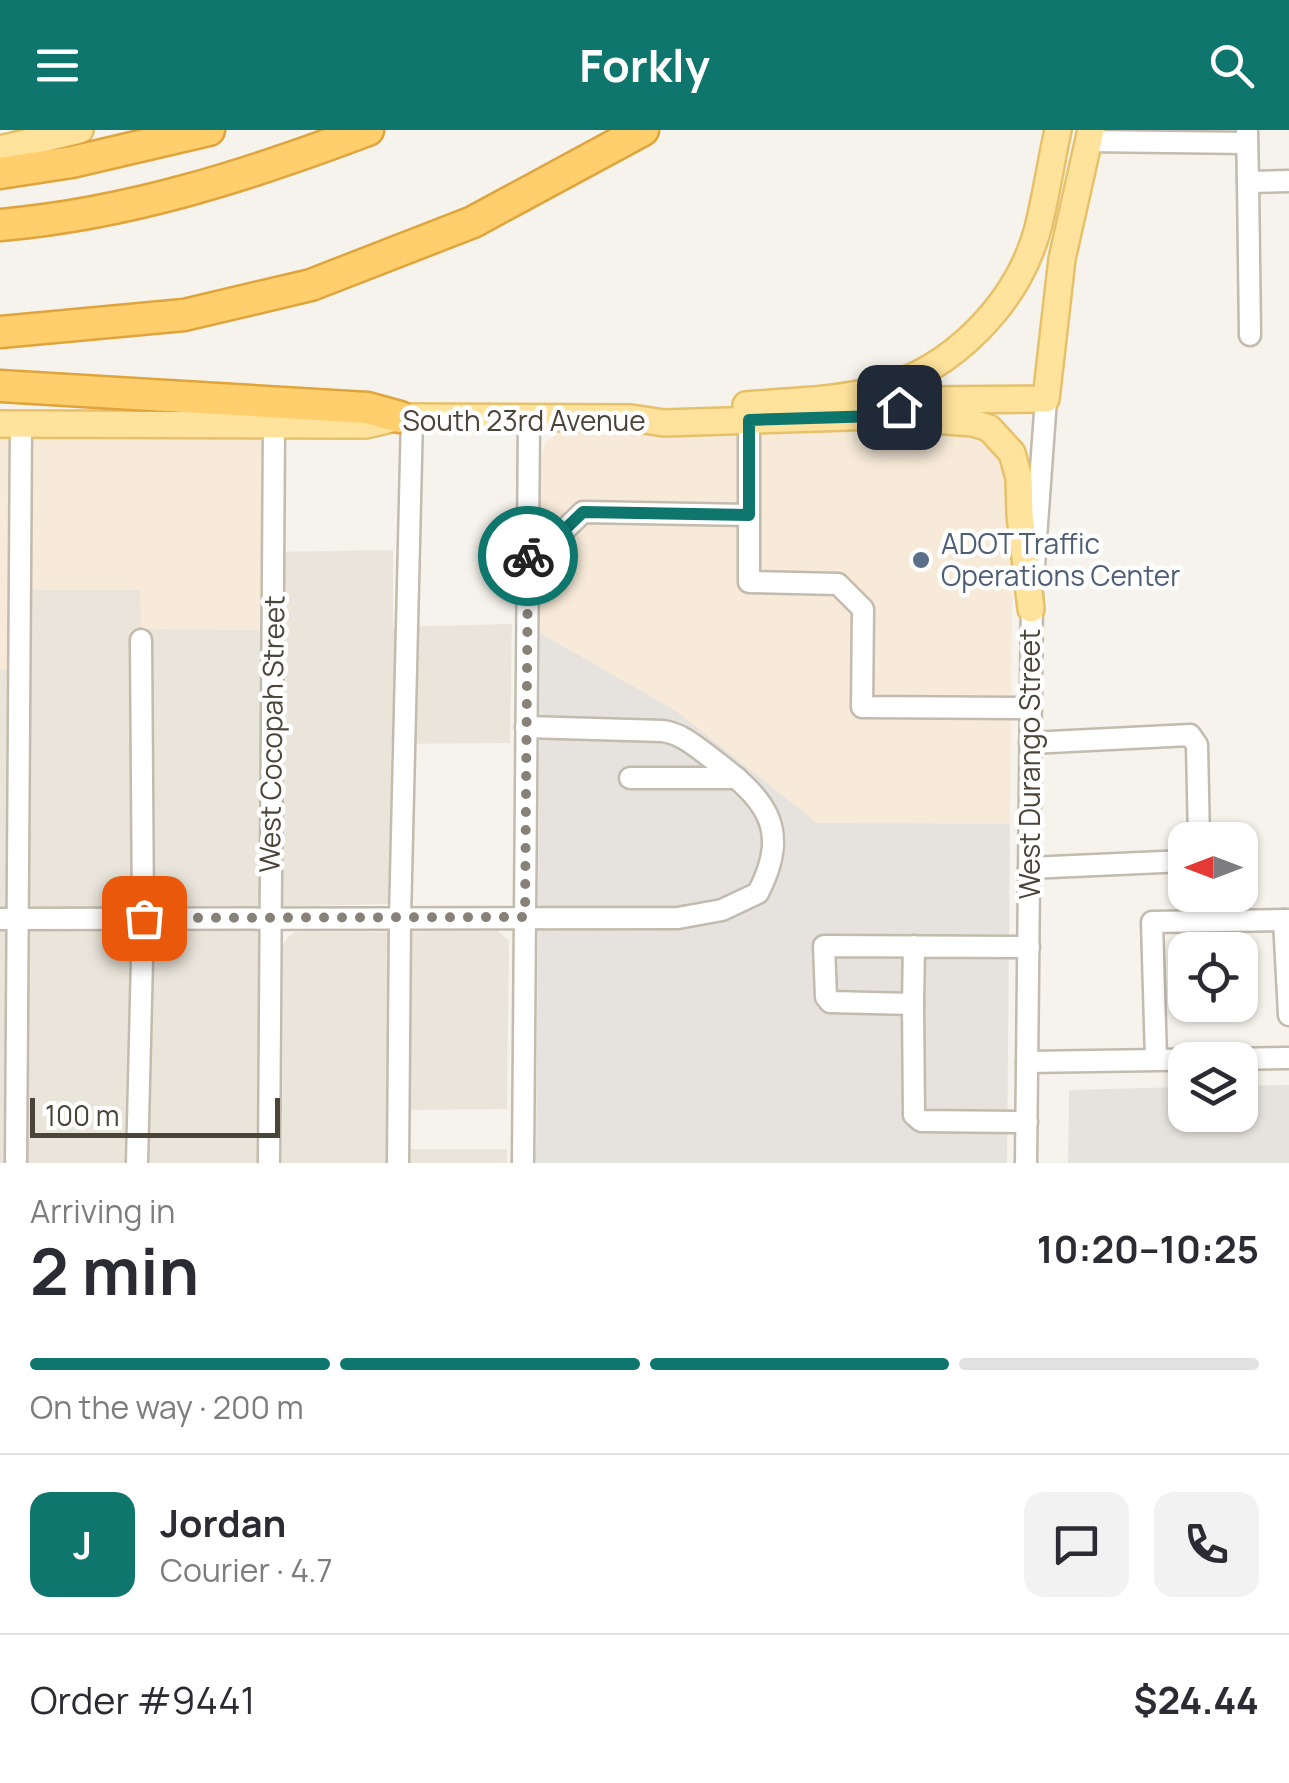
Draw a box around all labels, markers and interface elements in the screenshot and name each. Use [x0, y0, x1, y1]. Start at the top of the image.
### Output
text: Forkly [579, 34, 710, 96]
icon: menu [30, 38, 85, 93]
icon: search [1204, 38, 1259, 93]
pin [857, 365, 942, 450]
icon: home [872, 380, 927, 435]
street label: South 23rd Avenue [402, 401, 646, 439]
courier [478, 506, 578, 606]
place label: ADOT Traffic Operations Center [941, 524, 1180, 594]
icon: bike [501, 529, 556, 584]
marker: ADOT Traffic Operations Center [910, 549, 932, 571]
street label: West Cocopah Street [250, 595, 292, 873]
street label: West Durango Street [1010, 629, 1048, 899]
north arrow [1168, 822, 1258, 912]
map controls [1168, 822, 1258, 1132]
pin [102, 876, 187, 961]
icon: bag [117, 891, 172, 946]
button: locate [1168, 932, 1258, 1022]
button: layers [1168, 1042, 1258, 1132]
scale bar [30, 1093, 280, 1138]
text: 100 m [45, 1096, 119, 1134]
text: Arriving in [30, 1189, 175, 1233]
text: 10:20–10:25 [1037, 1222, 1259, 1274]
text: 2 min [30, 1226, 199, 1315]
text: On the way · 200 m [30, 1385, 304, 1429]
button: chat [1024, 1492, 1129, 1597]
button: phone [1154, 1492, 1259, 1597]
text: Jordan [160, 1496, 286, 1548]
text: J [73, 1518, 92, 1570]
text: Courier · 4.7 [160, 1548, 333, 1592]
text: Order #9441 [30, 1673, 255, 1725]
text: $24.44 [1134, 1673, 1259, 1725]

